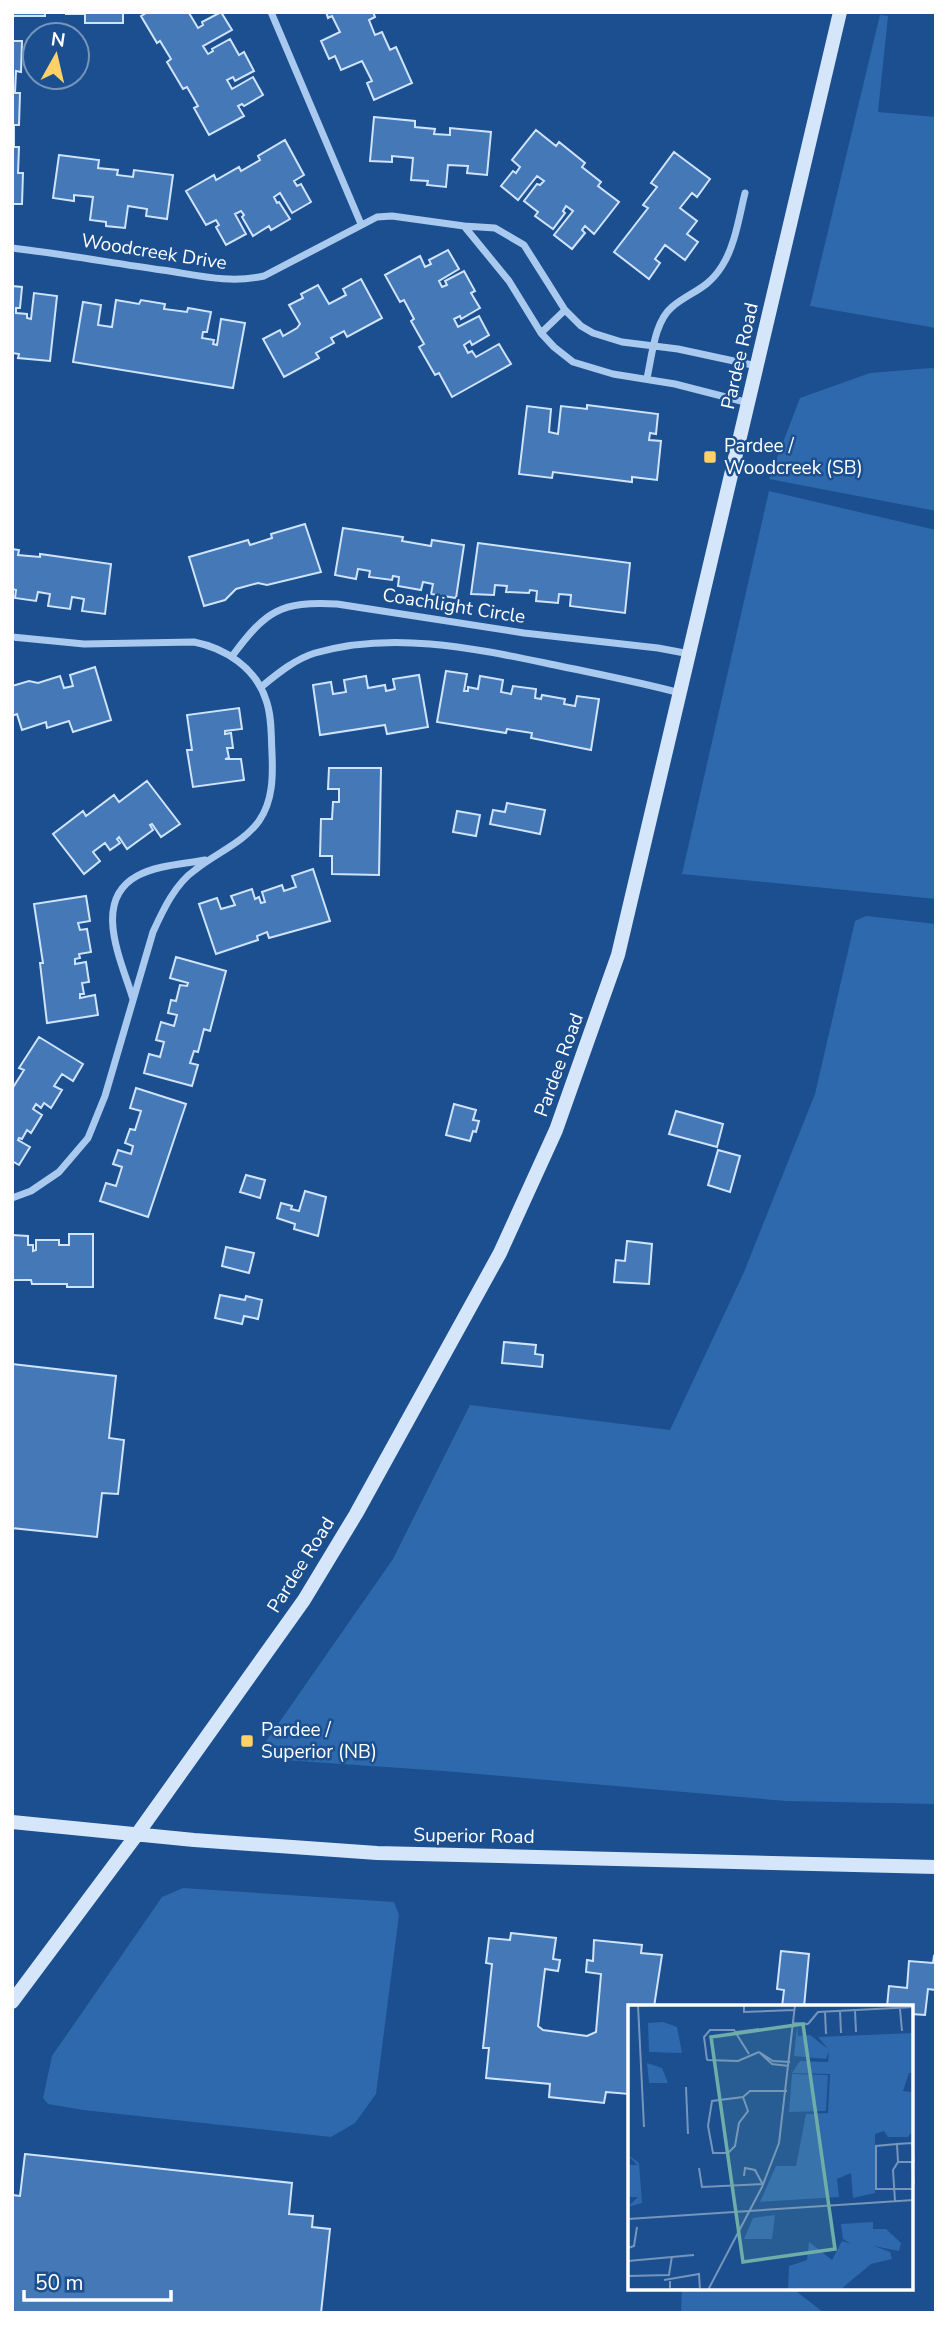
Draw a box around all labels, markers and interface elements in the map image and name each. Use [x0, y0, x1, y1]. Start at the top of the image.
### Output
north arrow [21, 21, 91, 91]
text: N [49, 26, 67, 54]
street label: Woodcreek Drive [79, 228, 229, 276]
street label: Pardee Road [715, 300, 765, 412]
place label: Pardee / Woodcreek (SB) [724, 433, 863, 481]
marker: Pardee / Woodcreek (SB) [702, 449, 718, 465]
street label: Coachlight Circle [381, 582, 527, 630]
street label: Pardee Road [528, 1009, 590, 1121]
street label: Pardee Road [261, 1512, 341, 1618]
place label: Pardee / Superior (NB) [261, 1717, 377, 1765]
marker: Pardee / Superior (NB) [239, 1733, 255, 1749]
street label: Superior Road [413, 1822, 535, 1850]
inset map [628, 2005, 913, 2290]
scale bar [24, 2258, 172, 2302]
text: 50 m [35, 2269, 84, 2297]

